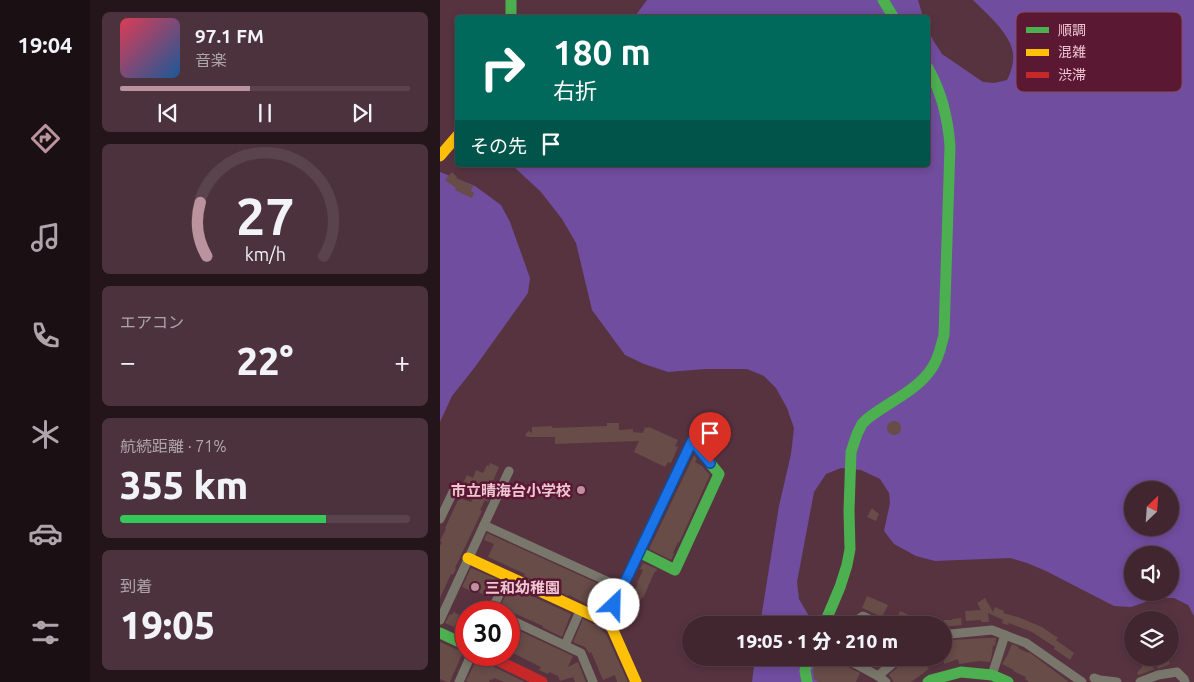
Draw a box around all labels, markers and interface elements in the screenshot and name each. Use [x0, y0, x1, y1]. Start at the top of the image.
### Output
legend [1016, 12, 1182, 92]
text: 順調 [1058, 22, 1086, 38]
text: 97.1 FM [195, 25, 264, 47]
text: 19:04 [17, 32, 73, 57]
text: 180 m [553, 32, 651, 72]
icon: right [470, 35, 535, 100]
text: 混雑 [1058, 44, 1086, 60]
text: 音楽 [195, 51, 227, 69]
text: 渋滞 [1058, 67, 1086, 83]
text: 右折 [553, 78, 597, 103]
icon: previous [154, 99, 182, 127]
icon: pause [251, 99, 279, 127]
icon: next [348, 99, 376, 127]
icon: directions [28, 121, 63, 156]
icon: arrive [537, 130, 565, 158]
text: その先 [470, 135, 527, 157]
text: 27 [236, 187, 294, 245]
icon: music [28, 220, 63, 255]
text: km/h [244, 244, 286, 264]
text: エアコン [120, 313, 184, 331]
icon: phone [28, 318, 63, 353]
text: 22° [237, 340, 293, 382]
text: − [120, 346, 136, 377]
text: + [394, 346, 410, 377]
pin [689, 412, 731, 463]
icon: climate [28, 417, 63, 452]
icon: arrive [696, 419, 724, 447]
text: 航続距離 · 71% [120, 437, 227, 455]
text: 355 km [120, 464, 248, 506]
north arrow [1124, 481, 1179, 536]
map controls [1124, 481, 1179, 666]
place label: 市立晴海台小学校 [451, 482, 571, 499]
marker: 市立晴海台小学校 [575, 484, 587, 496]
icon: car [28, 516, 63, 551]
button: sound [1124, 546, 1179, 601]
text: 到着 [120, 577, 152, 595]
position arrow [587, 578, 639, 630]
place label: 三和幼稚園 [485, 579, 560, 596]
marker: 三和幼稚園 [469, 581, 481, 593]
speed limit sign: 30 [455, 601, 520, 666]
text: 19:05 [120, 604, 215, 646]
button: layers [1124, 611, 1179, 666]
icon: filters [28, 615, 63, 650]
text: 19:05 · 1 分 · 210 m [736, 630, 898, 652]

